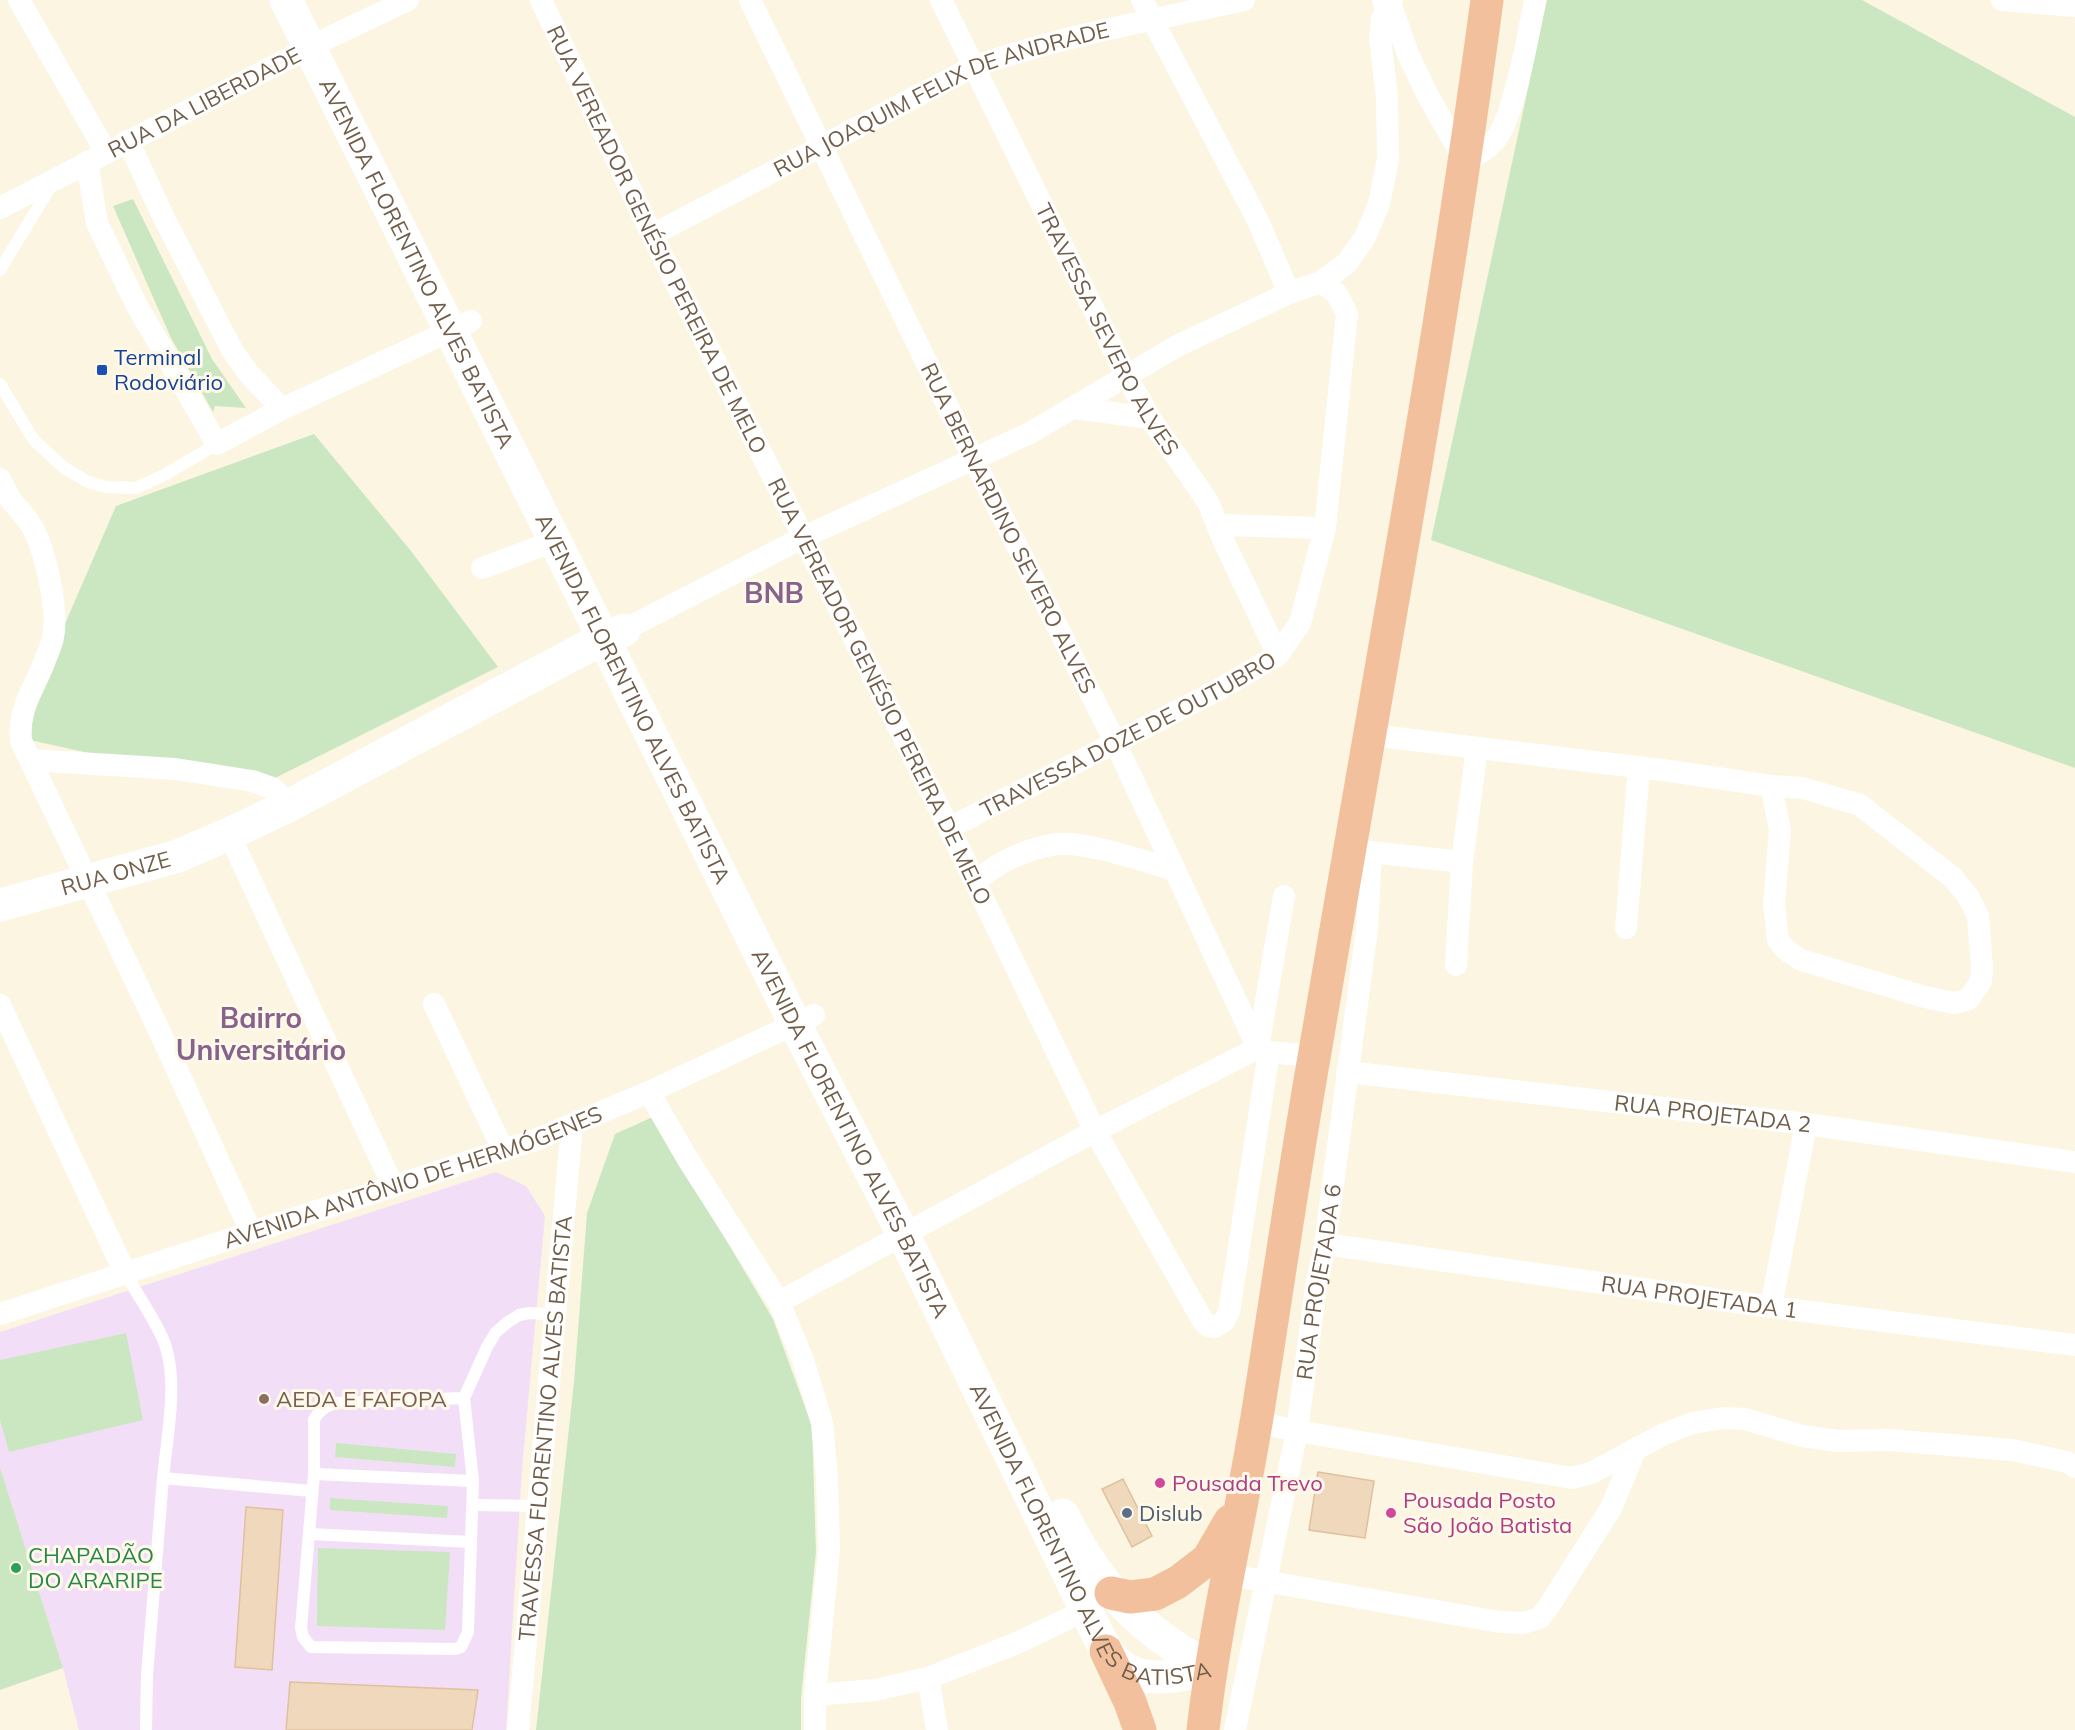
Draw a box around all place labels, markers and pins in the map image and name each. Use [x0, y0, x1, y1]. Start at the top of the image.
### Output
place label: Terminal Rodoviário [114, 343, 223, 396]
marker: Terminal Rodoviário [95, 363, 109, 377]
place label: AEDA E FAFOPA [276, 1385, 447, 1413]
marker: AEDA E FAFOPA [257, 1392, 271, 1406]
place label: Pousada Trevo [1172, 1469, 1323, 1497]
marker: Pousada Trevo [1153, 1476, 1167, 1490]
place label: Pousada Posto São João Batista [1403, 1486, 1572, 1539]
place label: Dislub [1139, 1499, 1203, 1527]
marker: Dislub [1120, 1506, 1134, 1520]
marker: Pousada Posto São João Batista [1384, 1506, 1398, 1520]
place label: CHAPADÃO DO ARARIPE [28, 1541, 163, 1594]
marker: CHAPADÃO DO ARARIPE [9, 1561, 23, 1575]

